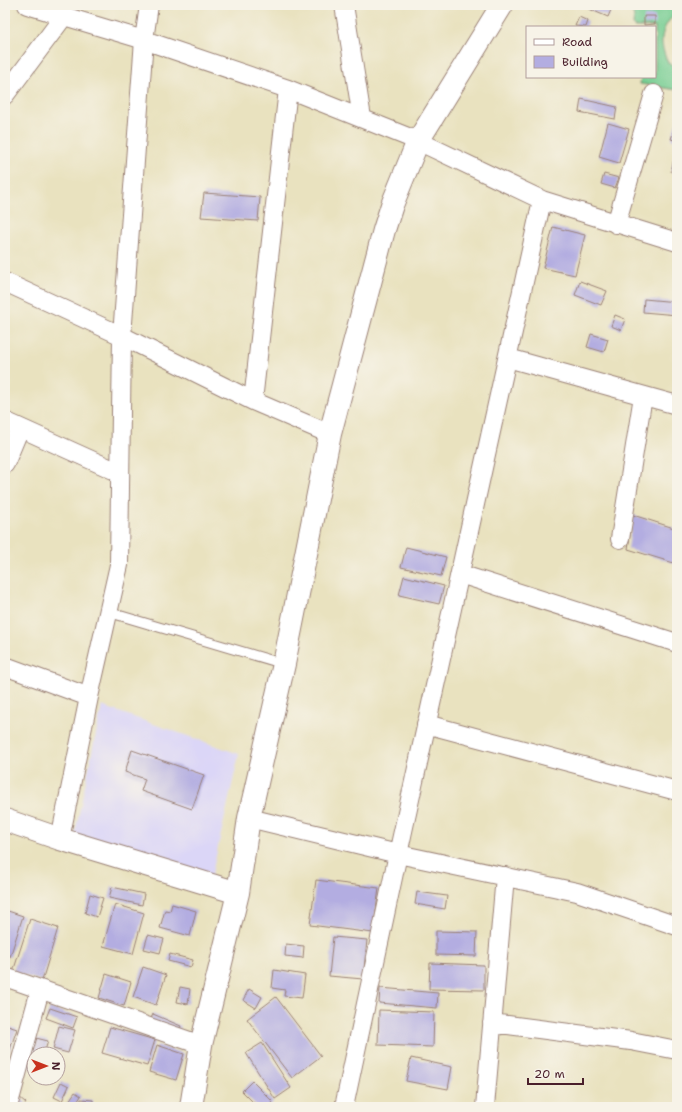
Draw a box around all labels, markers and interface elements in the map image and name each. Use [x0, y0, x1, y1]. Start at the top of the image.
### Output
legend [526, 26, 656, 78]
text: Road [562, 34, 593, 50]
text: Building [562, 54, 608, 70]
north arrow [26, 1046, 66, 1086]
scale bar [528, 1060, 583, 1086]
text: N [48, 1062, 63, 1071]
text: 20 m [534, 1066, 565, 1082]

